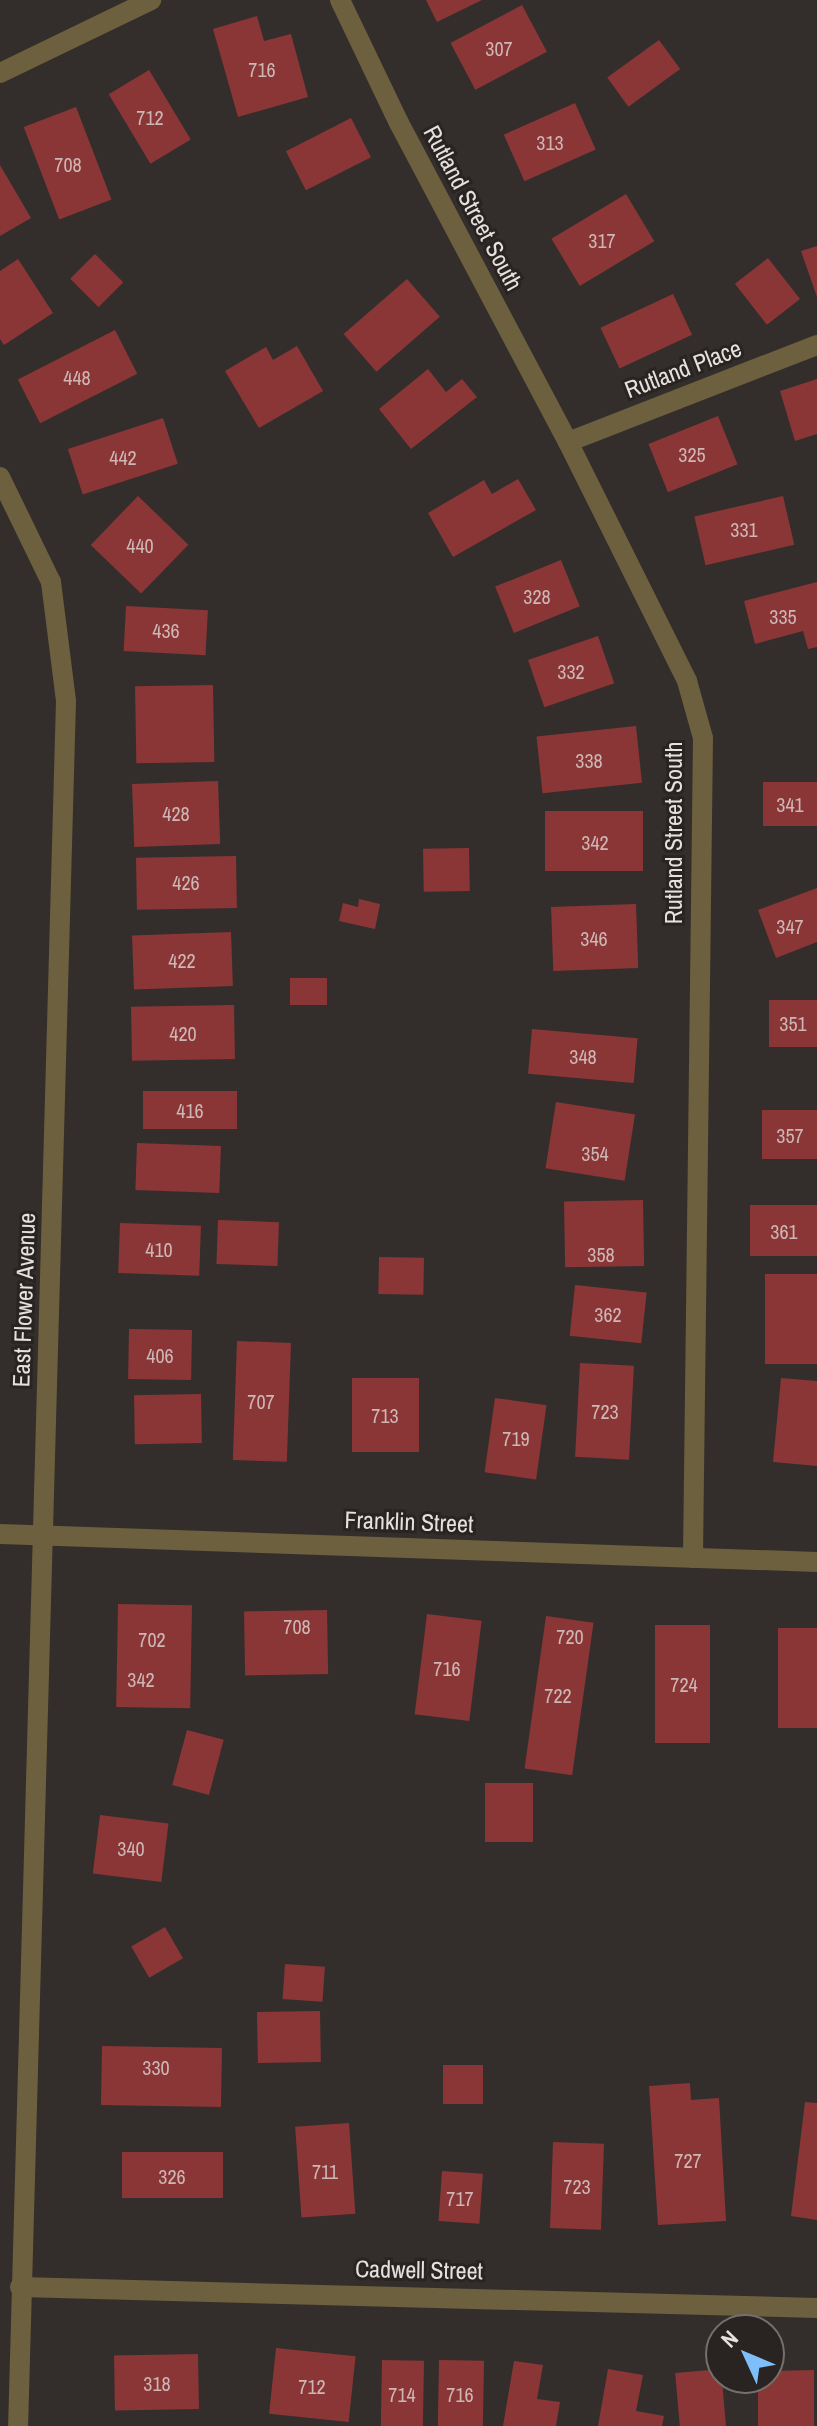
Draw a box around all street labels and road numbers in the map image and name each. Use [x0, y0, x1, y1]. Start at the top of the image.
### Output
street label: Rutland Street South [417, 121, 529, 295]
street label: Rutland Place [621, 334, 745, 404]
street label: Rutland Street South [660, 742, 688, 924]
street label: East Flower Avenue [7, 1212, 41, 1388]
street label: Franklin Street [344, 1505, 474, 1539]
street label: Cadwell Street [355, 2254, 483, 2286]

